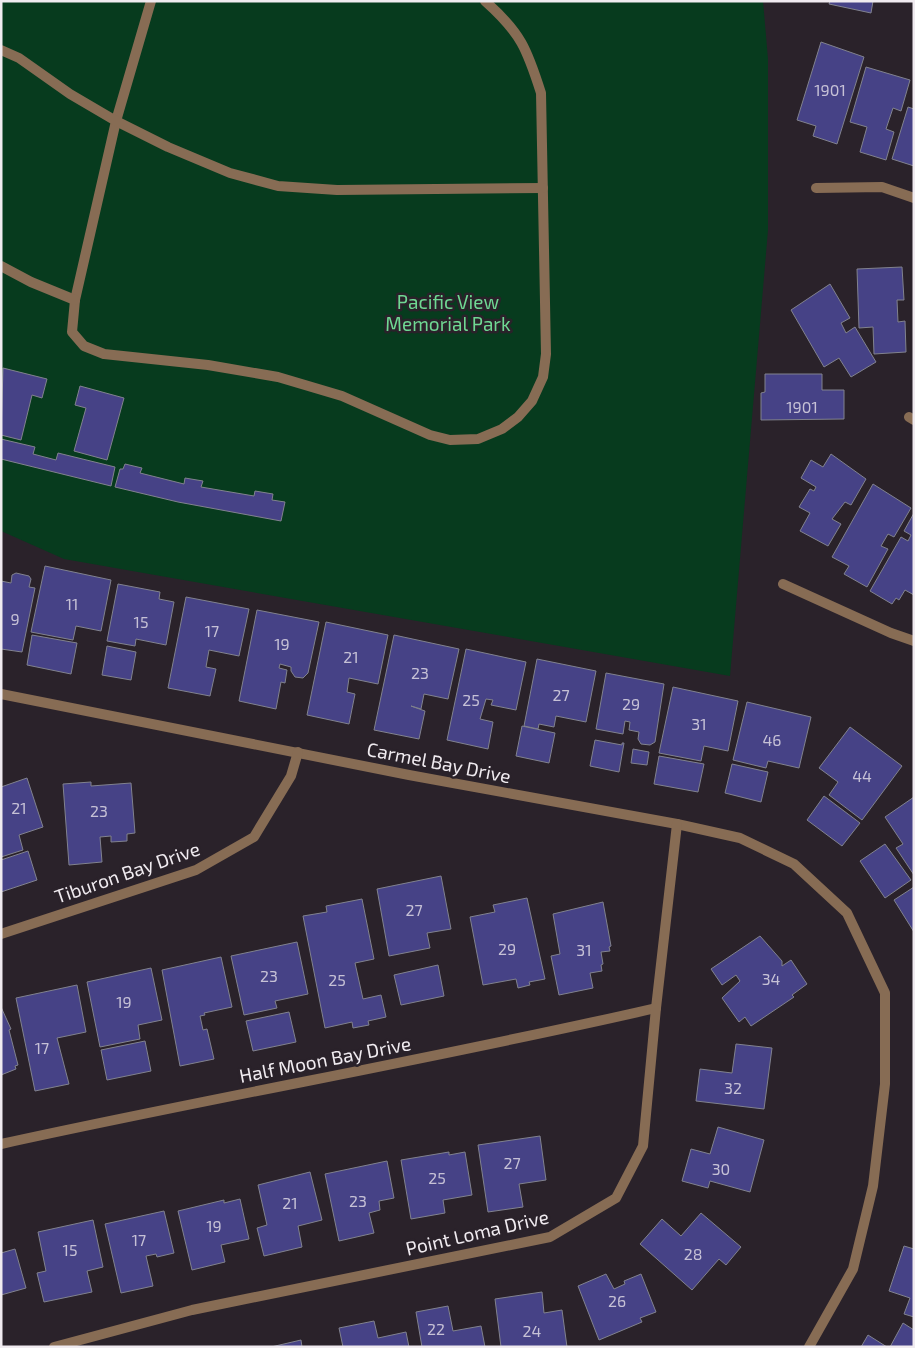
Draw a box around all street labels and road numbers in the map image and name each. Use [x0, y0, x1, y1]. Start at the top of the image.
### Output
street label: Carmel Bay Drive [365, 737, 513, 787]
street label: Tiburon Bay Drive [51, 836, 203, 908]
street label: Half Moon Bay Drive [237, 1031, 413, 1087]
street label: Point Loma Drive [403, 1204, 551, 1260]

